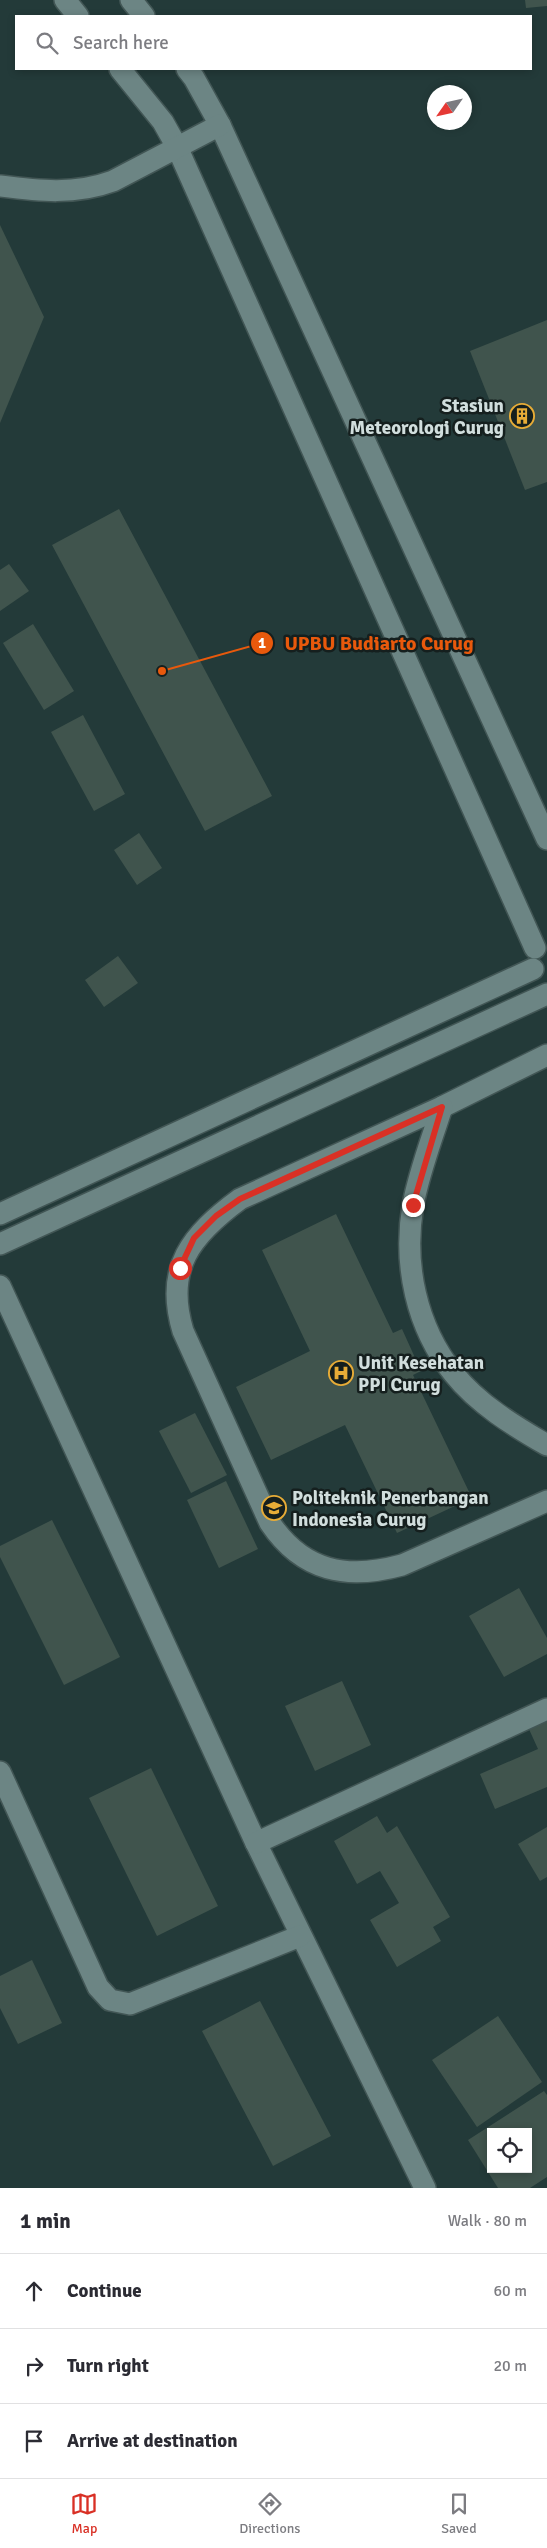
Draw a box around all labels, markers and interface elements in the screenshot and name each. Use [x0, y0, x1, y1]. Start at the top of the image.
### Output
search box [15, 15, 532, 70]
icon: search [33, 29, 61, 57]
text: Search here [73, 31, 169, 55]
north arrow [427, 85, 472, 130]
place label: Stasiun Meteorologi Curug [349, 394, 504, 440]
building icon: Stasiun Meteorologi Curug [509, 403, 535, 429]
callout: UPBU Budiarto Curug [249, 625, 483, 660]
text: UPBU Budiarto Curug [284, 631, 474, 656]
text: 1 [258, 634, 266, 652]
route end [402, 1194, 425, 1217]
route start [169, 1257, 192, 1280]
place label: Unit Kesehatan PPI Curug [358, 1351, 484, 1397]
hospital icon: Unit Kesehatan PPI Curug [328, 1360, 354, 1386]
place label: Politeknik Penerbangan Indonesia Curug [292, 1486, 489, 1532]
school or university icon: Politeknik Penerbangan Indonesia Curug [261, 1495, 287, 1521]
map controls [487, 2128, 532, 2173]
button: locate [487, 2128, 532, 2173]
text: 1 min [20, 2208, 71, 2234]
text: Walk · 80 m [448, 2211, 527, 2231]
icon: ahead [20, 2277, 48, 2305]
text: Continue [67, 2279, 142, 2303]
text: 60 m [493, 2281, 527, 2301]
icon: right [20, 2352, 48, 2380]
text: Turn right [67, 2354, 149, 2378]
text: 20 m [493, 2356, 527, 2376]
icon: arrive [20, 2427, 48, 2455]
text: Arrive at destination [67, 2429, 238, 2453]
tab: Map [70, 2490, 98, 2537]
tab: Directions [239, 2490, 300, 2537]
tab: Saved [441, 2490, 477, 2537]

